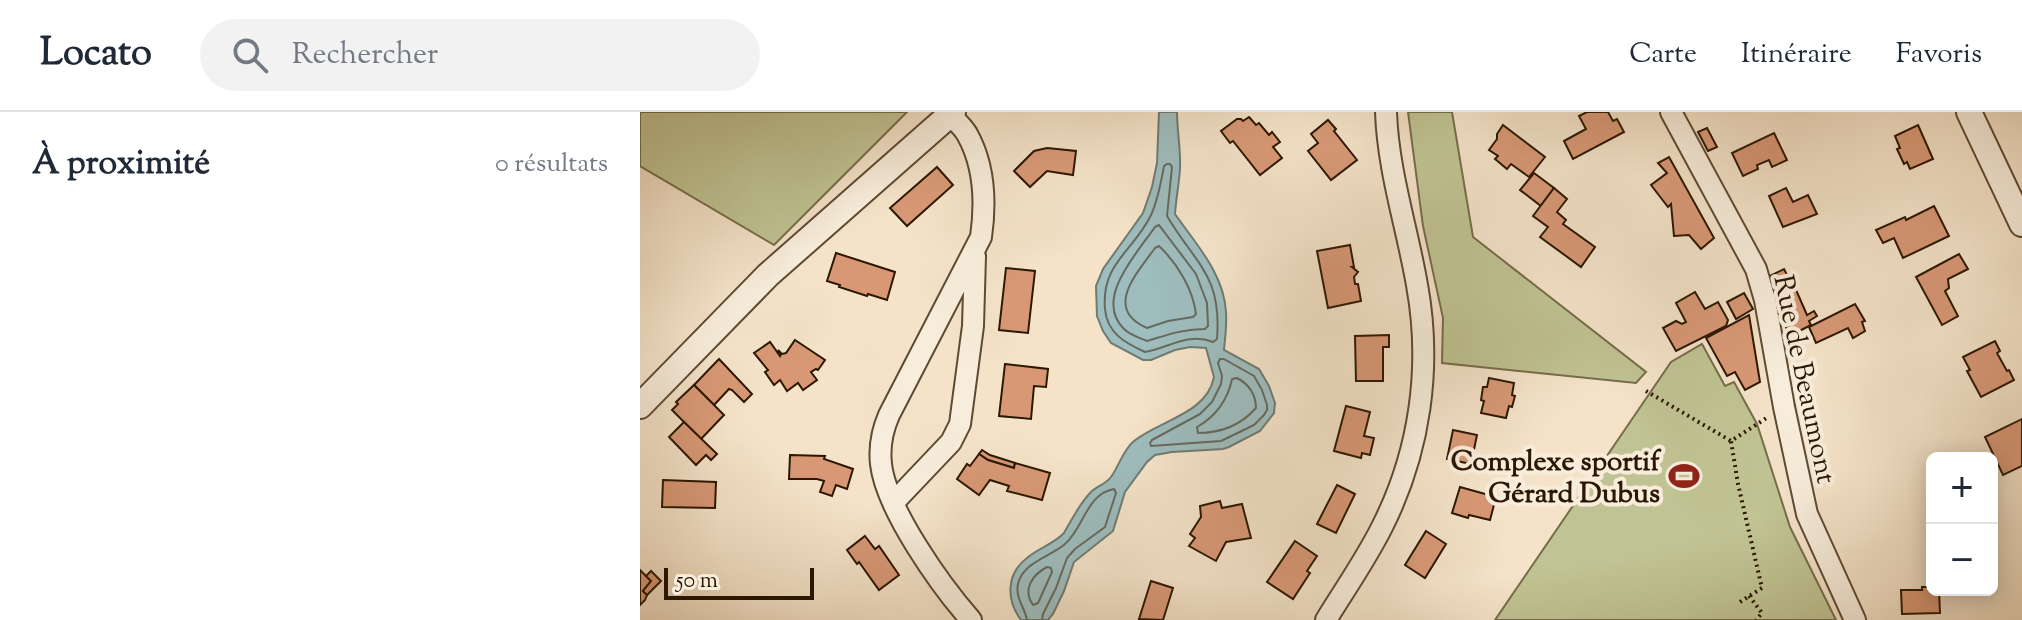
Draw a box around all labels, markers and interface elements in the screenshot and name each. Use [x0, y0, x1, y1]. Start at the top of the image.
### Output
search box [200, 19, 760, 91]
text: Locato [40, 28, 152, 82]
icon: search [228, 33, 272, 77]
text: Rechercher [292, 34, 438, 77]
text: Carte [1629, 35, 1697, 75]
text: Itinéraire [1741, 35, 1852, 75]
text: Favoris [1896, 35, 1982, 75]
text: À proximité [32, 140, 210, 189]
text: 0 résultats [495, 146, 608, 183]
street label: Rue de Beaumont [1761, 272, 1845, 488]
place label: Complexe sportif Gérard Dubus [1451, 443, 1662, 515]
map controls [1926, 452, 1998, 596]
button: + [1926, 452, 1998, 524]
sports icon: Complexe sportif Gérard Dubus [1667, 459, 1701, 493]
button: − [1926, 524, 1998, 596]
scale bar [664, 564, 814, 600]
text: 50 m [676, 566, 718, 598]

